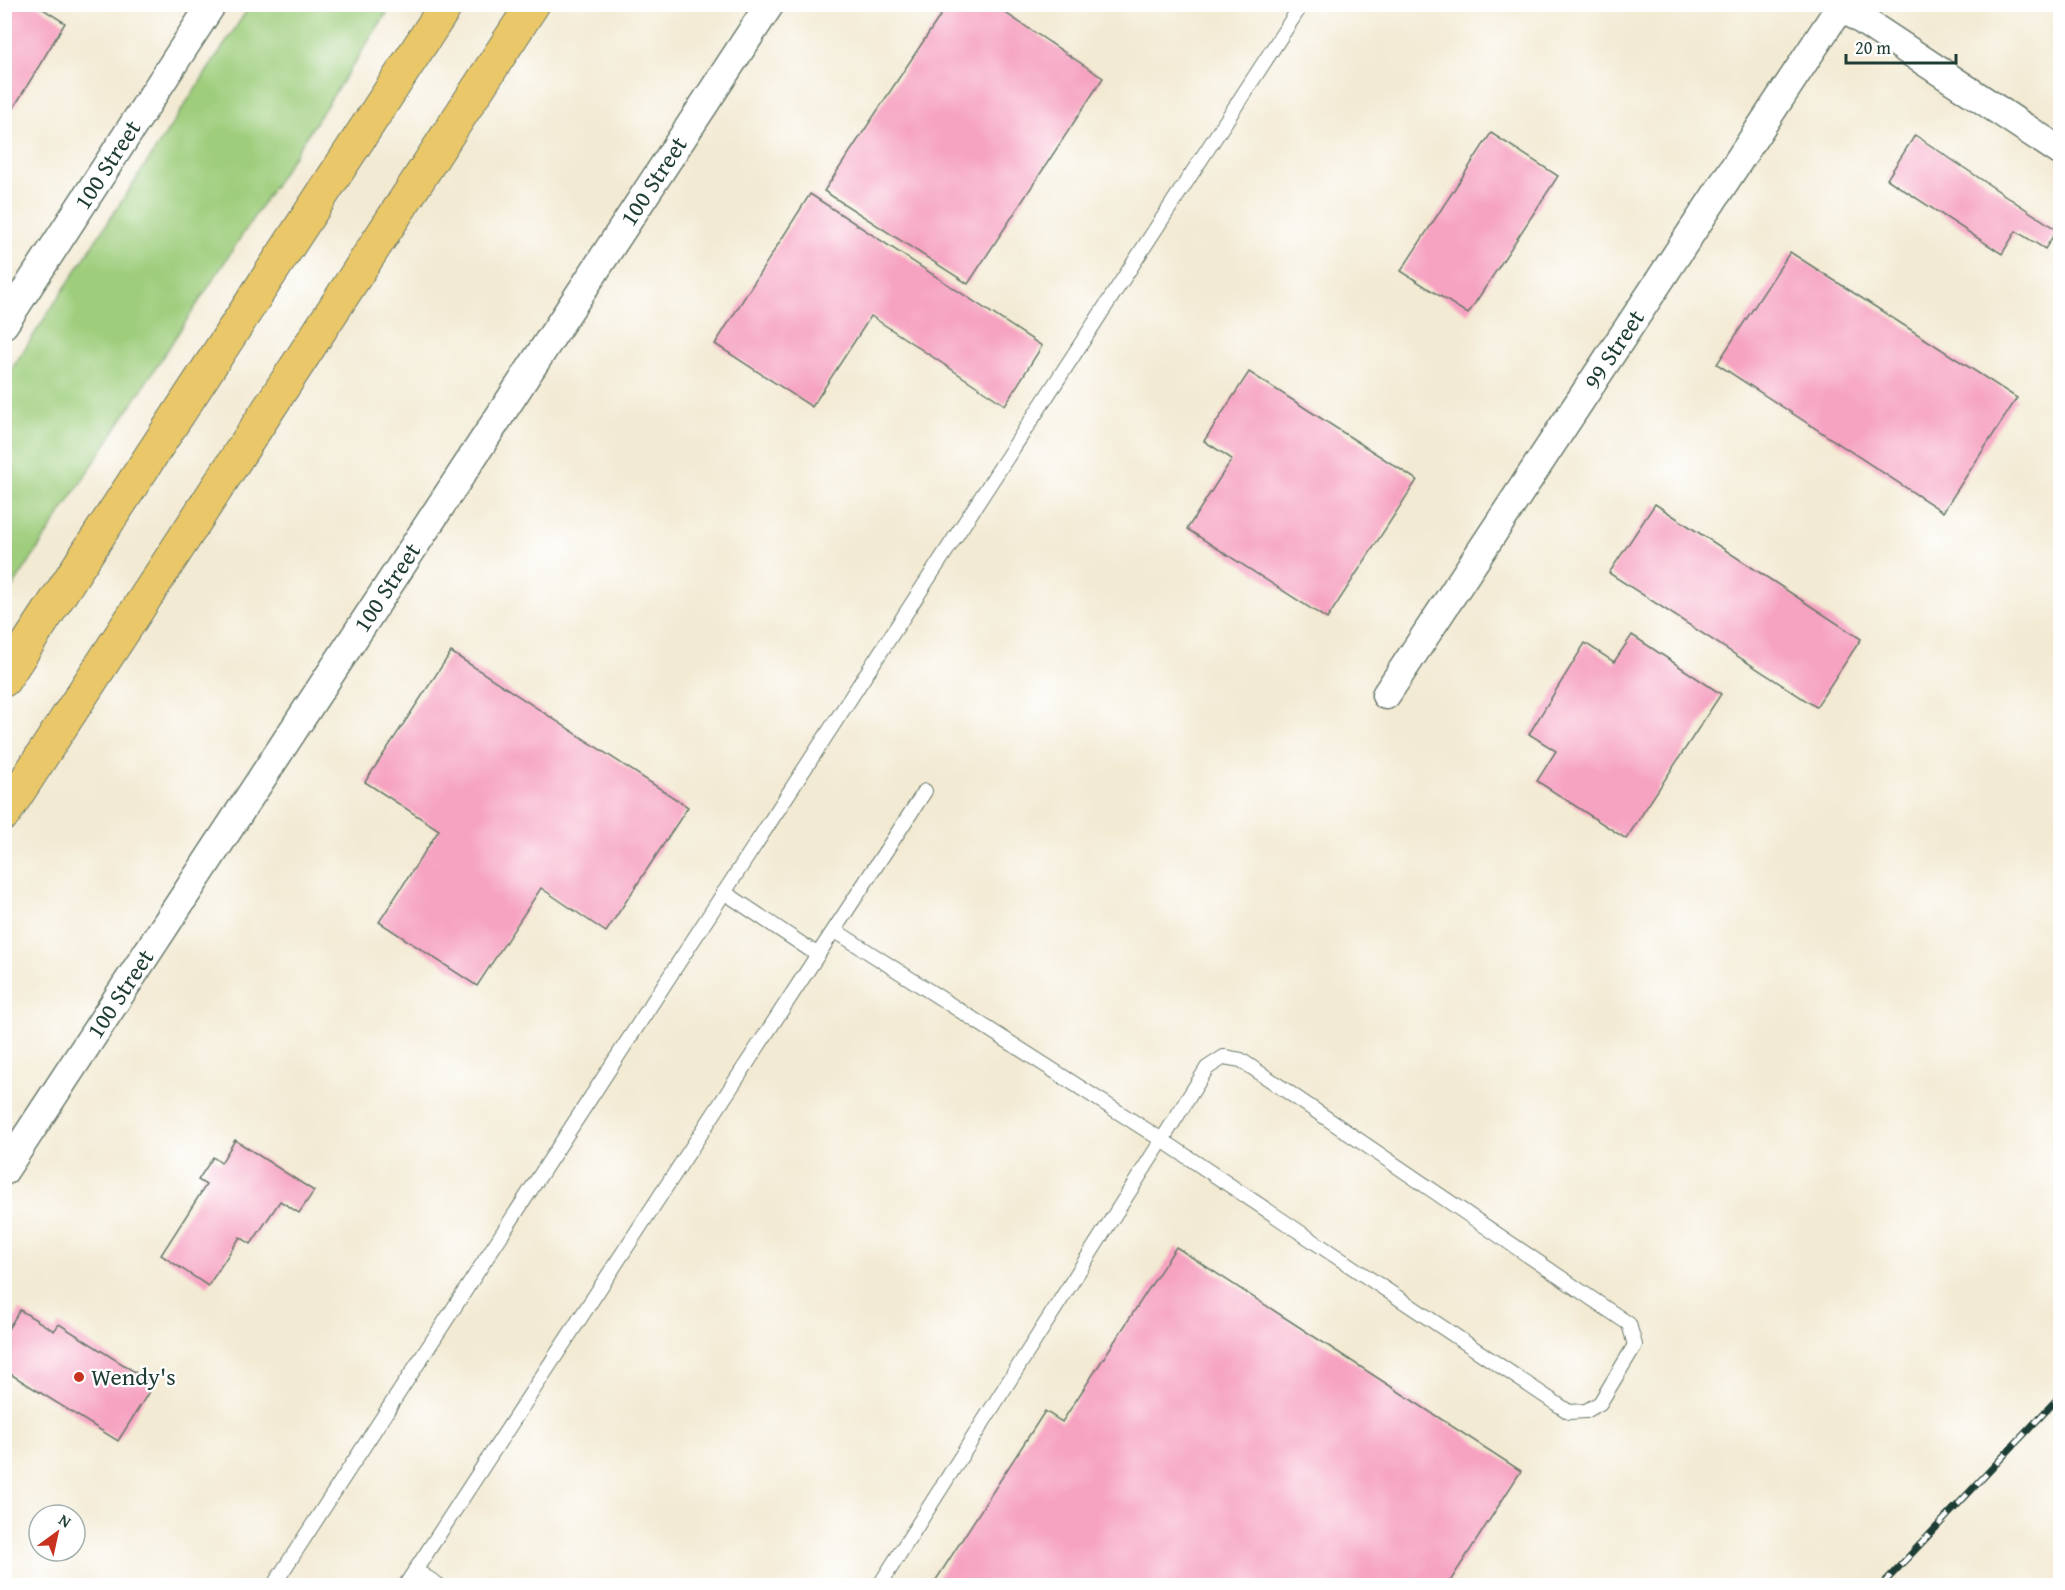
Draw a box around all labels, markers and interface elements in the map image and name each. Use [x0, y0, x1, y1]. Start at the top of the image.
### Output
scale bar [1846, 27, 1956, 65]
text: 20 m [1855, 34, 1891, 61]
street label: 100 Street [65, 112, 150, 216]
street label: 100 Street [611, 129, 696, 233]
street label: 99 Street [1574, 302, 1653, 396]
street label: 100 Street [344, 535, 429, 639]
street label: 100 Street [78, 941, 162, 1045]
place label: Wendy's [91, 1359, 176, 1394]
marker: Wendy's [72, 1370, 86, 1384]
north arrow [27, 1503, 87, 1563]
text: N [54, 1507, 76, 1534]

